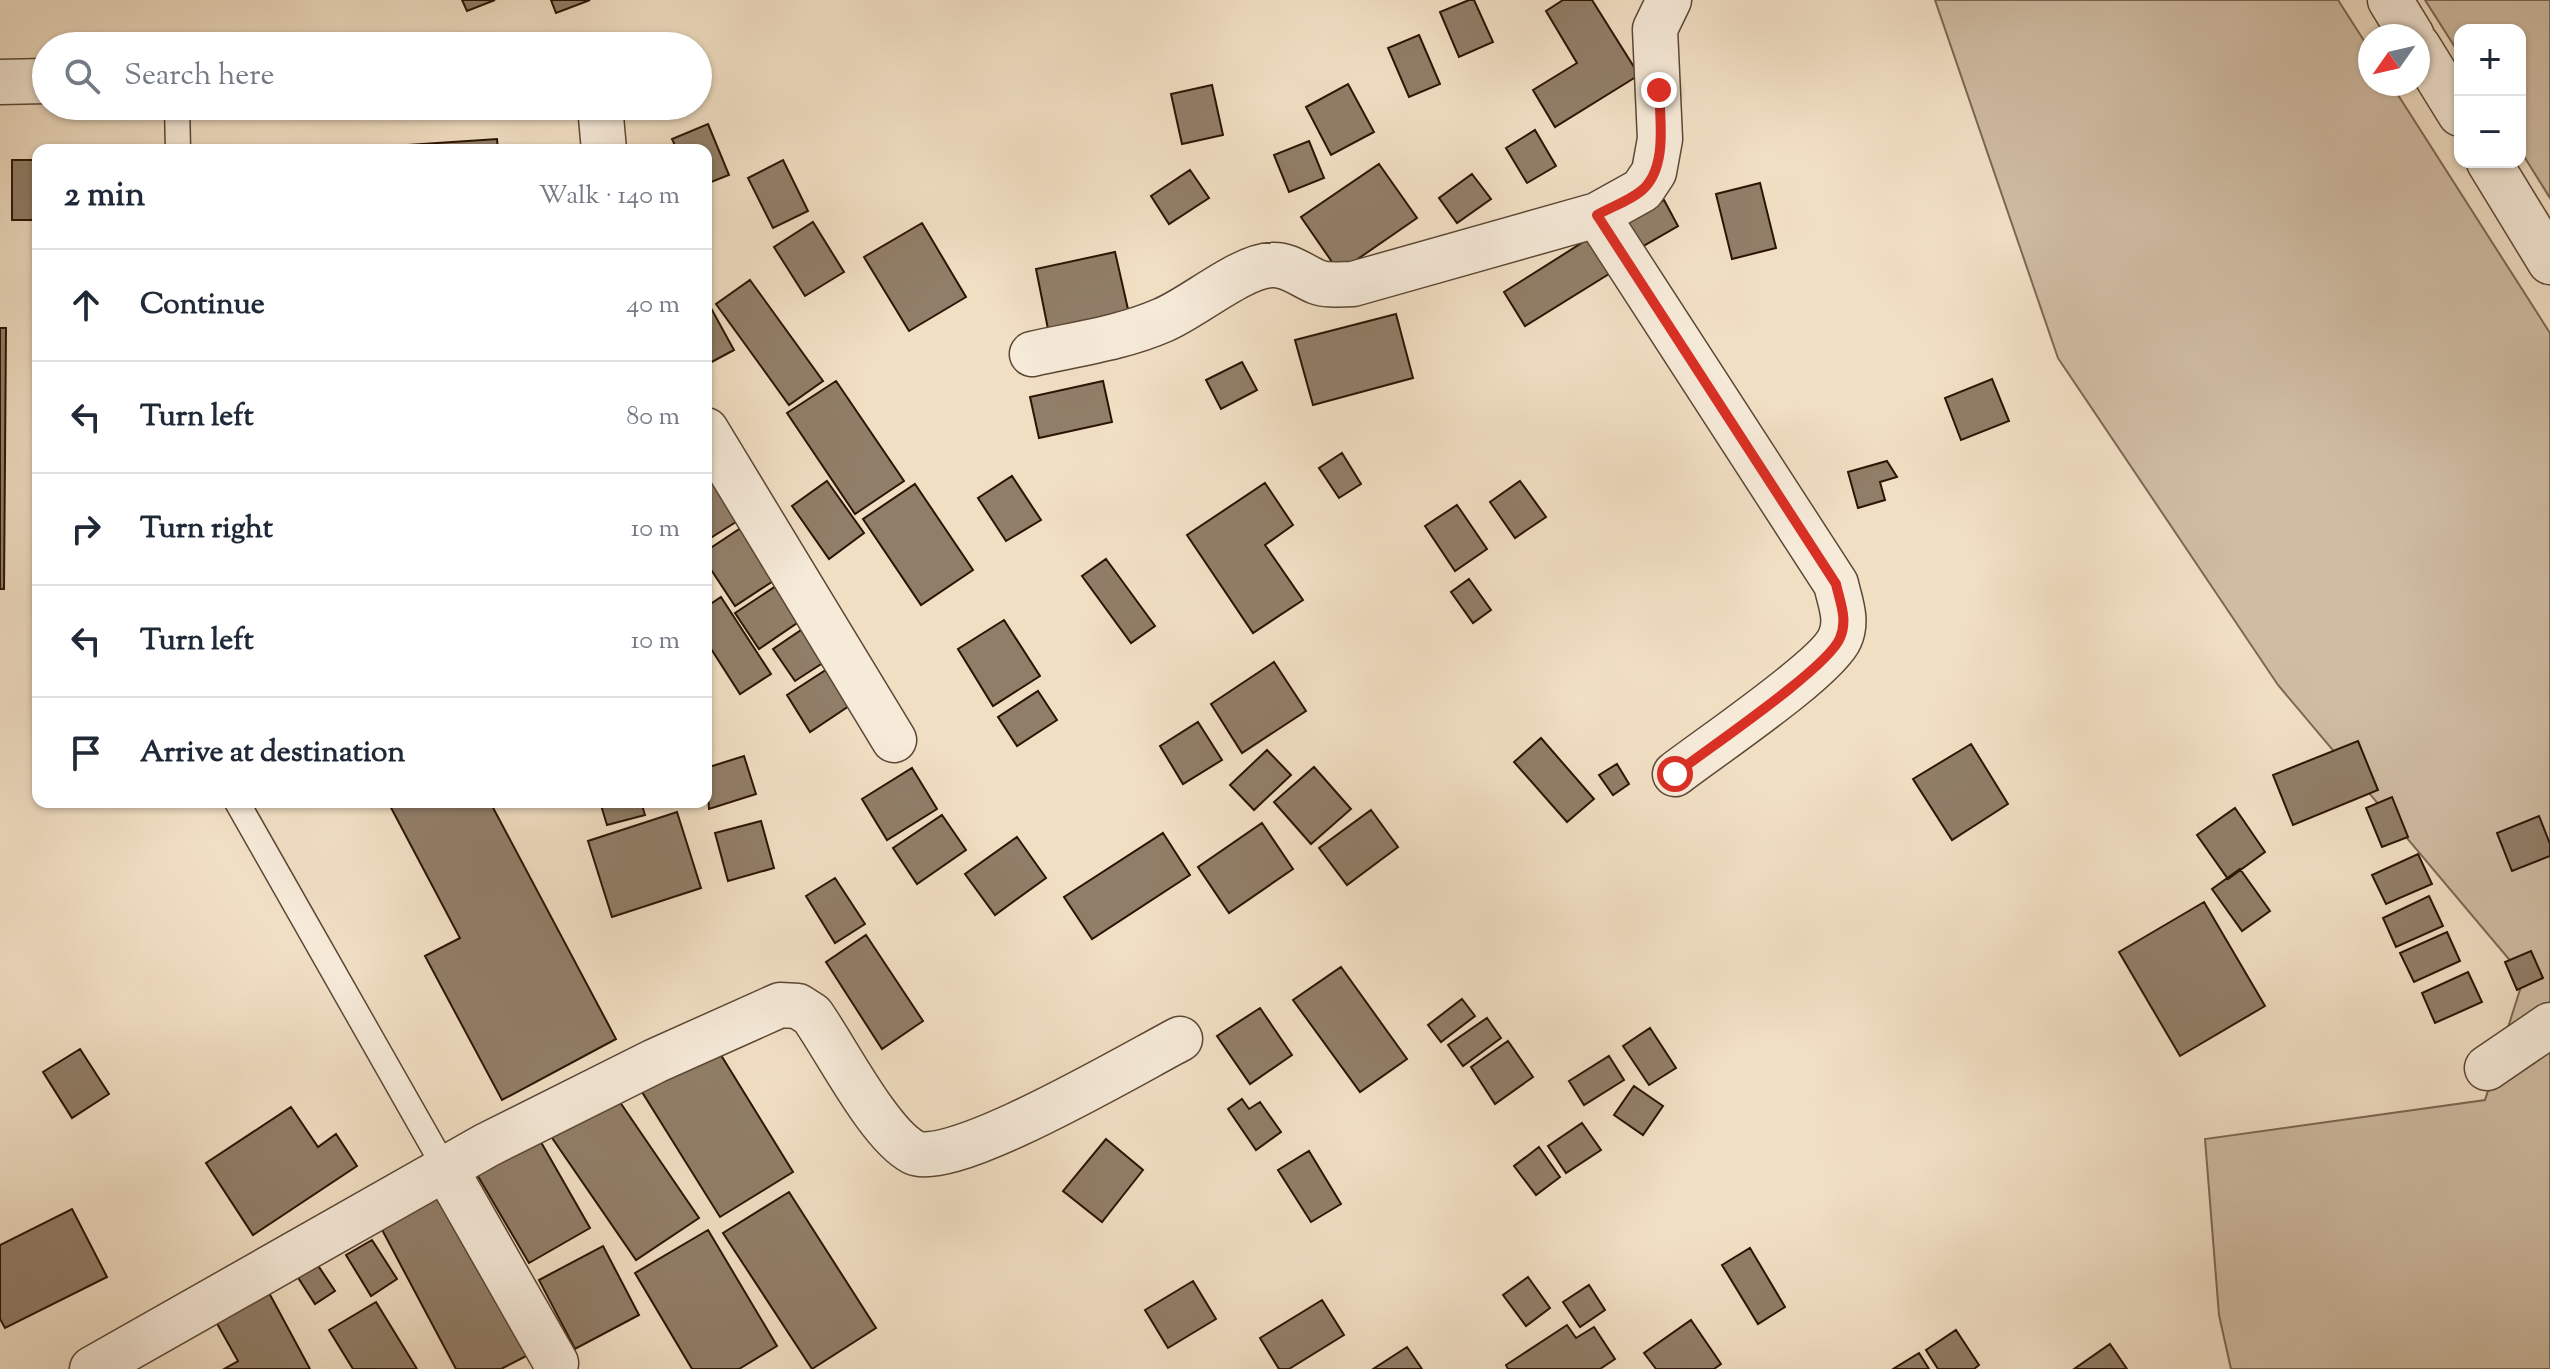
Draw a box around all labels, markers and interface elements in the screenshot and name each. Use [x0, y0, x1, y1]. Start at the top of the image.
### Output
north arrow [2358, 24, 2430, 96]
map controls [2454, 24, 2526, 168]
button: + [2454, 24, 2526, 96]
search box [32, 32, 712, 120]
icon: search [60, 54, 104, 98]
text: Search here [124, 55, 274, 98]
route end [1641, 72, 1677, 108]
button: − [2454, 96, 2526, 168]
text: 2 min [64, 172, 145, 221]
text: Walk · 140 m [539, 178, 680, 215]
icon: ahead [64, 283, 108, 327]
text: Continue [140, 284, 265, 327]
text: 40 m [626, 287, 680, 324]
icon: left [64, 395, 108, 439]
text: Turn left [140, 396, 254, 439]
text: 80 m [626, 399, 680, 436]
icon: right [64, 507, 108, 551]
text: Turn right [140, 508, 273, 551]
text: 10 m [631, 511, 680, 548]
icon: left [64, 619, 108, 663]
text: Turn left [140, 620, 254, 663]
text: 10 m [631, 623, 680, 660]
icon: arrive [64, 731, 108, 775]
text: Arrive at destination [140, 732, 405, 775]
route start [1657, 756, 1693, 792]

